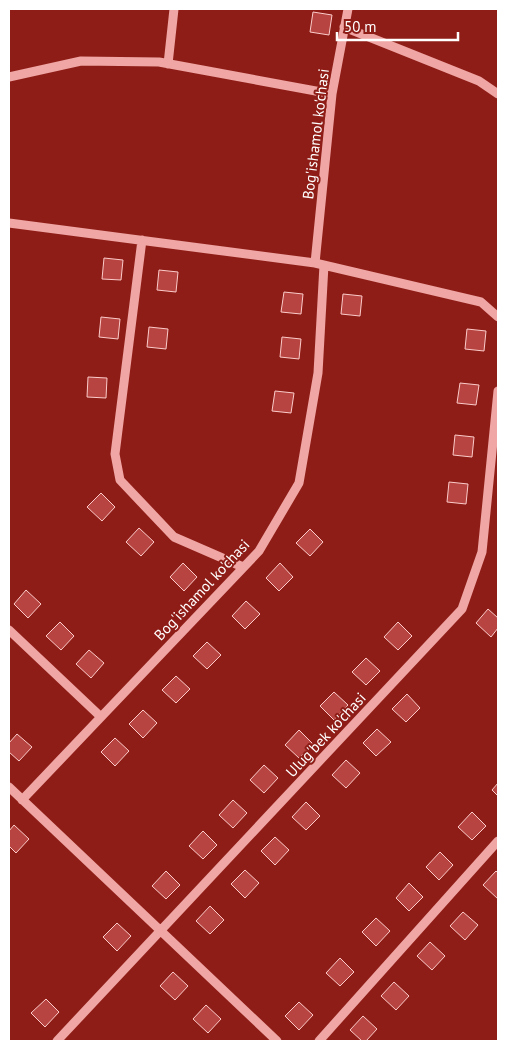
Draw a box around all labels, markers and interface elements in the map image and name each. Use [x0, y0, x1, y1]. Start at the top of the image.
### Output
scale bar [337, 10, 458, 42]
text: 50 m [344, 17, 377, 36]
street label: Bog'ishamol ko'chasi [298, 68, 333, 200]
street label: Bog'ishamol ko'chasi [150, 535, 253, 644]
street label: Ulug'bek ko'chasi [282, 688, 370, 781]

